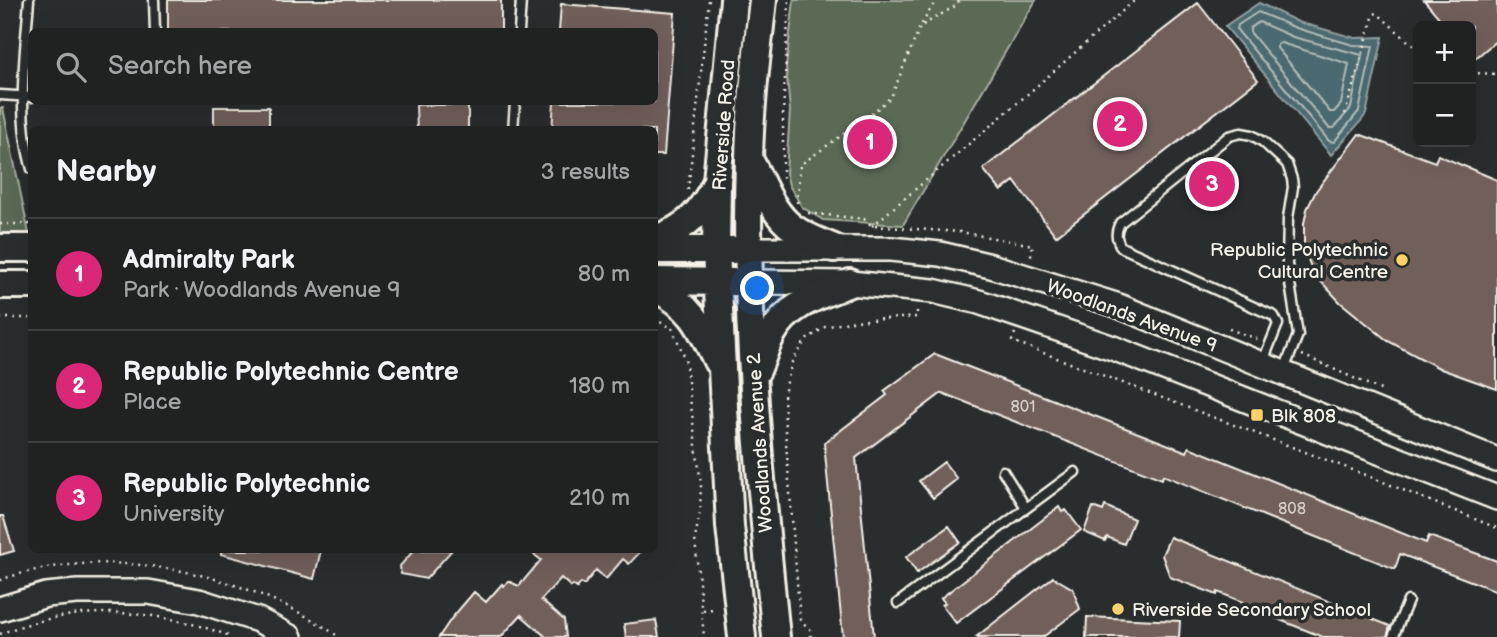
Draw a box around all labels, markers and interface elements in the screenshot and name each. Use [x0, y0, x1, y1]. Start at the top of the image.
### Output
map controls [1413, 21, 1476, 147]
button: + [1413, 21, 1476, 84]
search box [28, 28, 658, 105]
icon: search [52, 48, 90, 86]
text: Search here [108, 51, 252, 82]
street label: Riverside Road [708, 59, 741, 191]
button: − [1413, 84, 1476, 147]
pin: 2 [1097, 98, 1143, 150]
pin: 1 [847, 116, 893, 168]
text: Nearby [56, 154, 156, 190]
text: 3 results [541, 158, 630, 186]
pin: 3 [1189, 158, 1235, 210]
place label: Republic Polytechnic Cultural Centre [1210, 239, 1388, 284]
text: Admiralty Park [123, 245, 295, 276]
marker: Republic Polytechnic Cultural Centre [1394, 252, 1410, 268]
text: 1 [74, 260, 84, 288]
text: 80 m [578, 260, 630, 288]
your location [740, 271, 774, 305]
street label: Woodlands Avenue 9 [1043, 275, 1220, 358]
text: Park · Woodlands Avenue 9 [123, 276, 401, 304]
street label: Woodlands Avenue 2 [743, 352, 778, 533]
text: Republic Polytechnic Centre [123, 357, 459, 388]
text: 2 [72, 372, 86, 400]
text: 180 m [569, 372, 630, 400]
text: Place [123, 388, 181, 416]
house number: 801 [1011, 398, 1035, 417]
place label: Blk 808 [1271, 405, 1336, 428]
marker: Blk 808 [1249, 407, 1265, 423]
text: Republic Polytechnic [123, 469, 370, 500]
text: 3 [72, 484, 86, 512]
text: 210 m [569, 484, 630, 512]
text: University [123, 500, 224, 528]
house number: 808 [1278, 500, 1306, 519]
place label: Riverside Secondary School [1132, 599, 1371, 622]
marker: Riverside Secondary School [1110, 601, 1126, 617]

